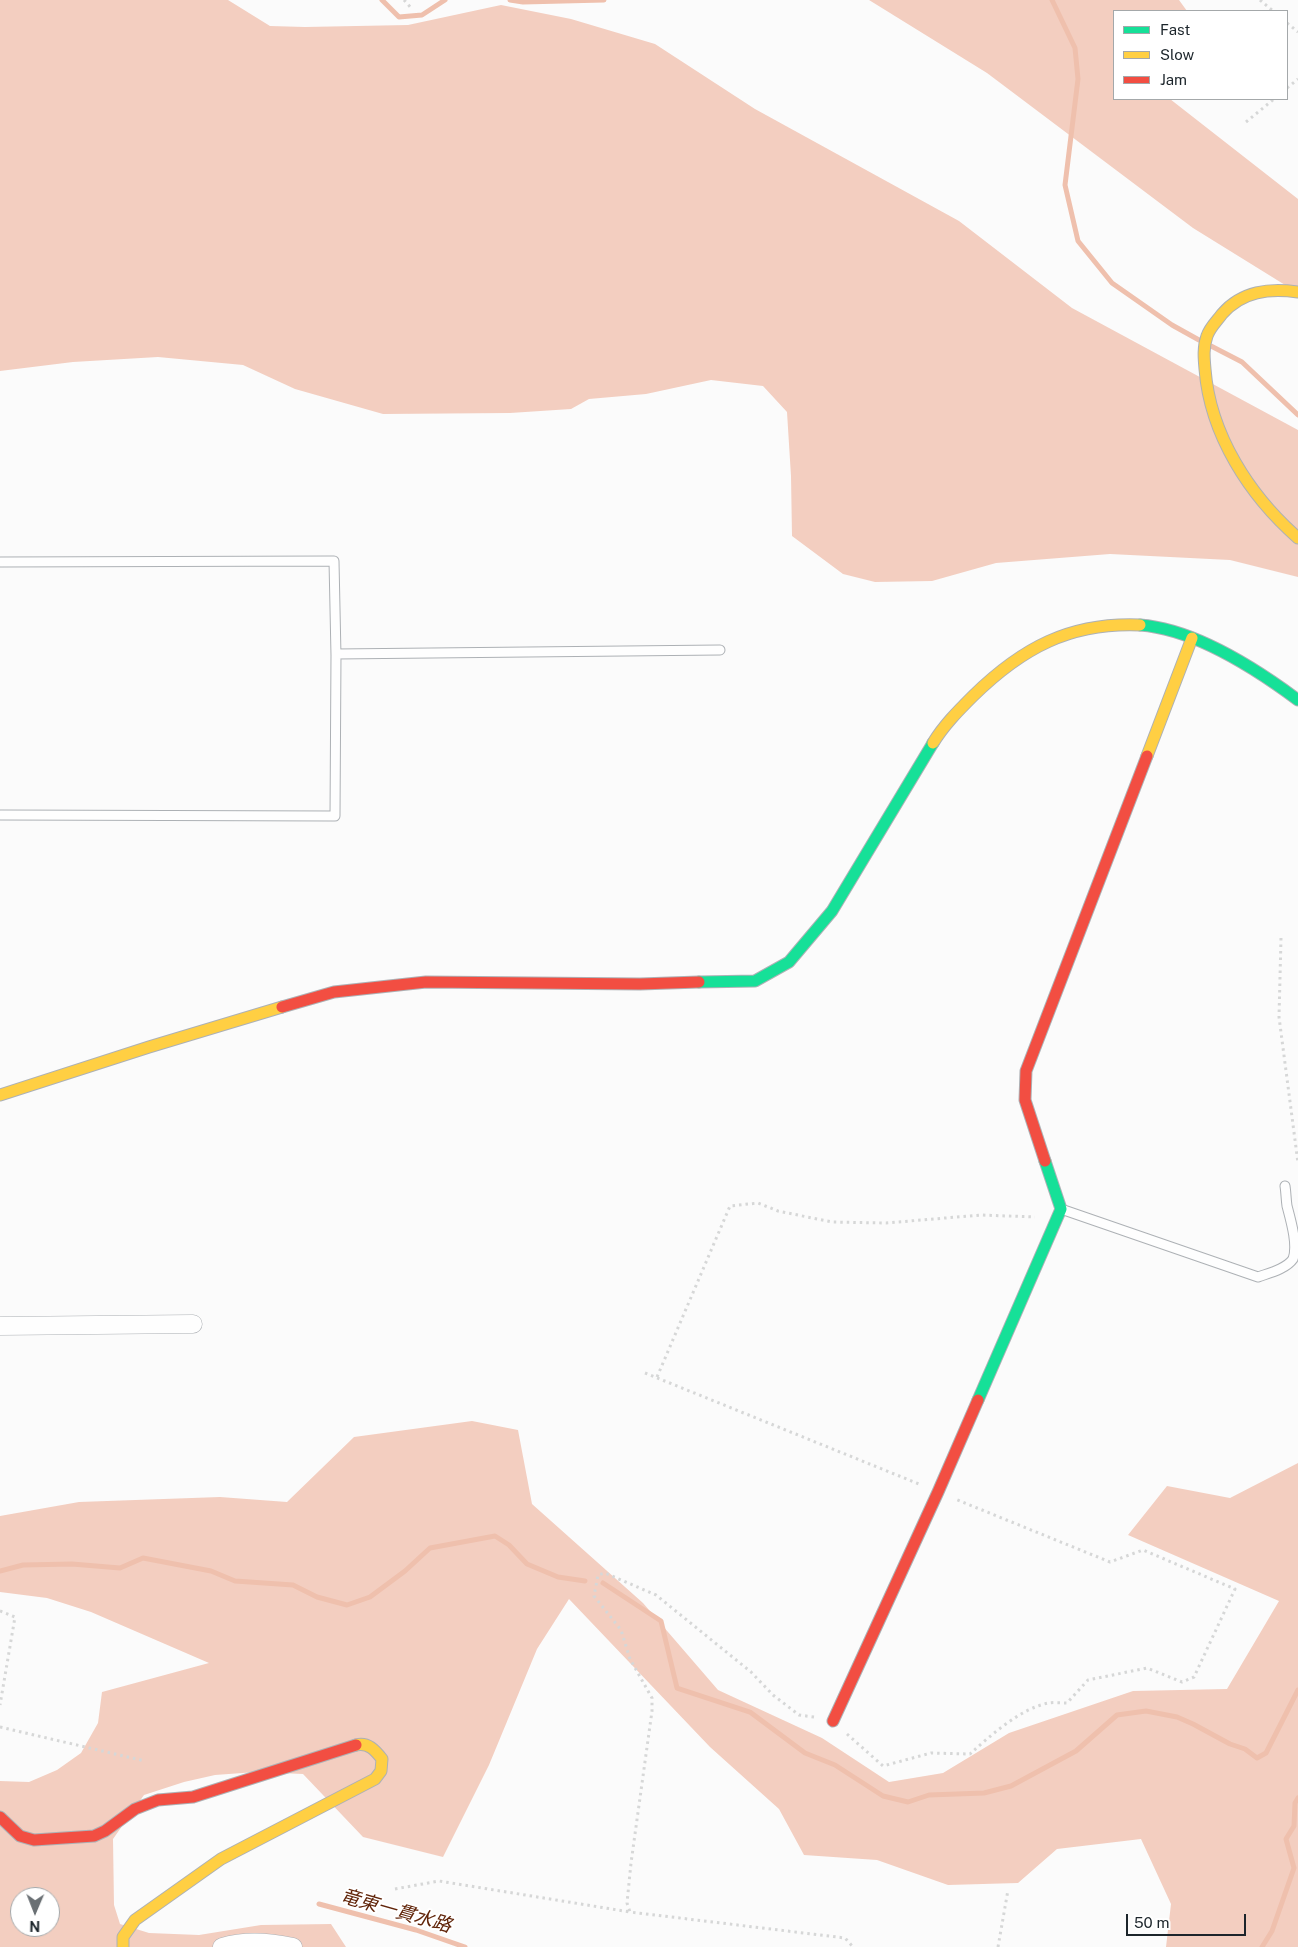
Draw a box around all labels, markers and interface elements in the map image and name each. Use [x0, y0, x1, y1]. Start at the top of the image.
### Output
legend [1113, 10, 1288, 100]
text: Fast [1160, 21, 1190, 38]
text: Slow [1160, 46, 1194, 63]
text: Jam [1160, 71, 1187, 88]
water label: 竜東一貫水路 [338, 1884, 454, 1938]
north arrow [10, 1887, 60, 1937]
scale bar [1128, 1904, 1248, 1936]
text: 50 m [1134, 1914, 1169, 1931]
text: N [29, 1918, 40, 1934]

